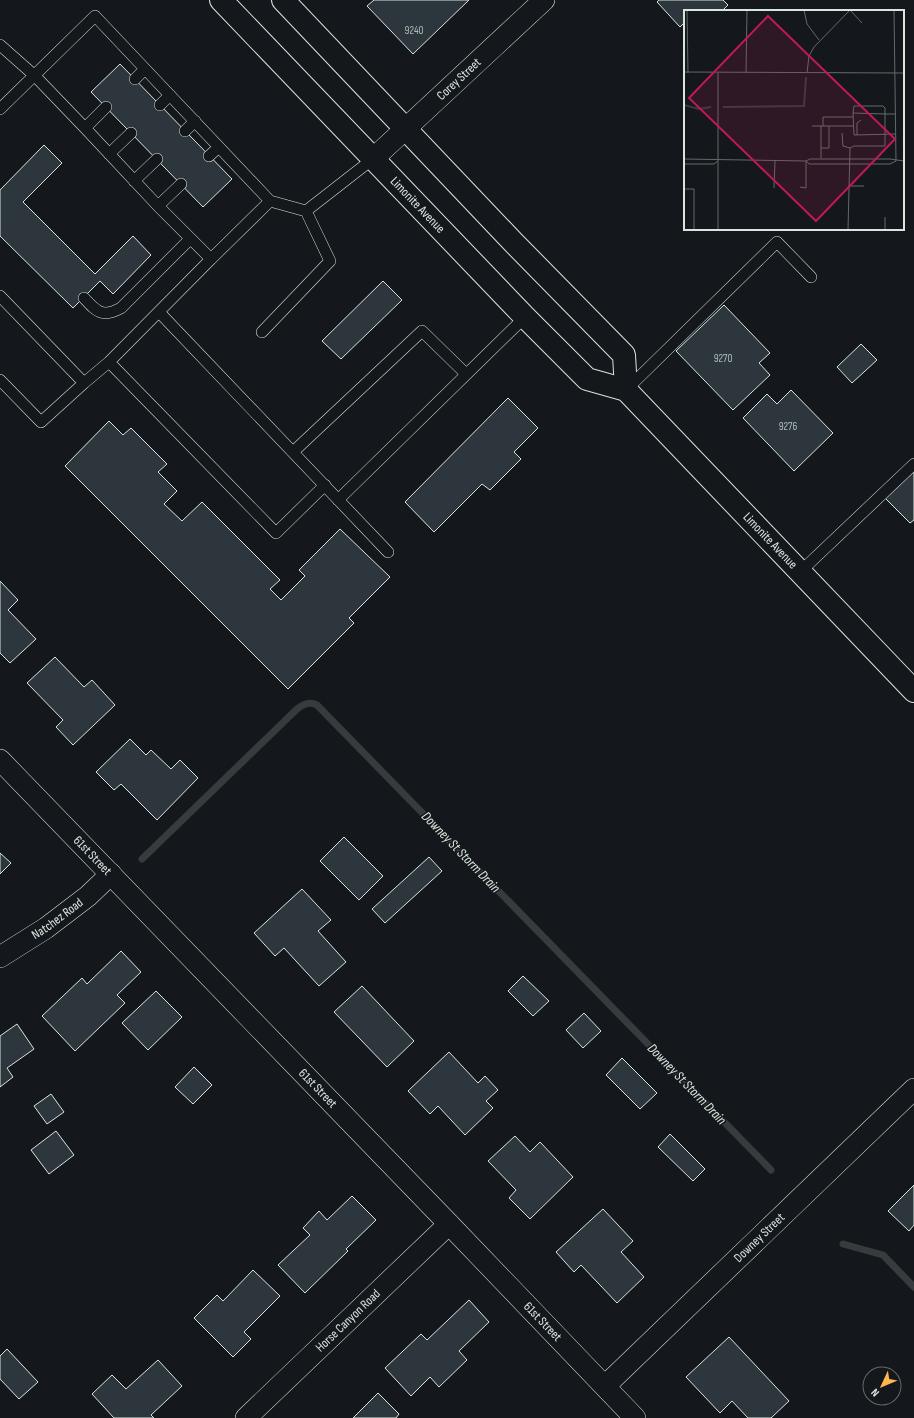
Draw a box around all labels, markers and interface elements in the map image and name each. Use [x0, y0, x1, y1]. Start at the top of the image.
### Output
inset map [684, 10, 904, 230]
house number: 9240 [405, 24, 424, 37]
street label: Corey Street [433, 54, 485, 104]
street label: Limonite Avenue [387, 173, 448, 237]
house number: 9270 [714, 352, 732, 365]
house number: 9276 [779, 420, 797, 433]
street label: Limonite Avenue [740, 509, 801, 572]
water label: Downey St Storm Drain [418, 808, 504, 896]
street label: 61st Street [70, 833, 115, 879]
street label: Natchez Road [29, 895, 86, 943]
water label: Downey St Storm Drain [644, 1040, 730, 1128]
street label: 61st Street [295, 1065, 340, 1111]
street label: Downey Street [731, 1210, 788, 1266]
street label: Horse Canyon Road [312, 1286, 384, 1355]
street label: 61st Street [520, 1299, 565, 1345]
north arrow [862, 1366, 902, 1406]
text: N [868, 1386, 882, 1399]

